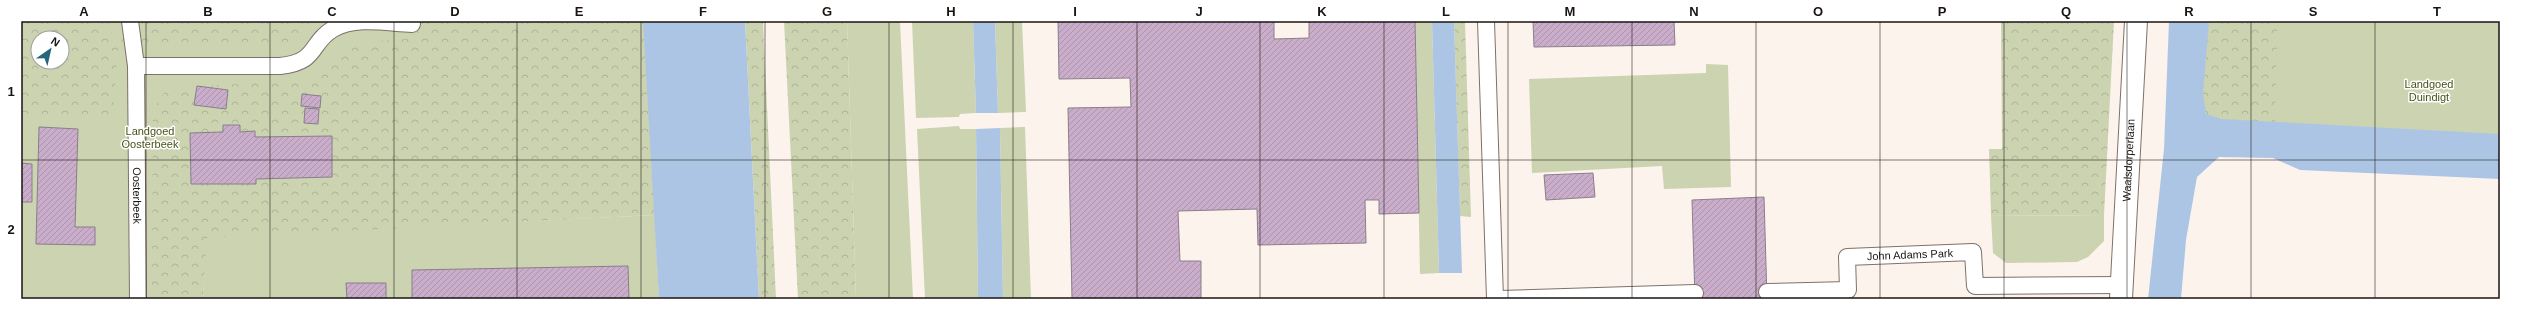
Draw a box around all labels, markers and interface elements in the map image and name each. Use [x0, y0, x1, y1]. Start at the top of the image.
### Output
text: A [79, 4, 89, 19]
text: B [203, 4, 213, 19]
text: C [327, 4, 337, 19]
text: D [450, 4, 460, 19]
text: E [575, 4, 584, 19]
text: F [699, 4, 707, 19]
text: G [822, 4, 832, 19]
text: H [946, 4, 956, 19]
text: I [1073, 4, 1077, 19]
text: J [1195, 4, 1203, 19]
text: K [1317, 4, 1327, 19]
text: L [1442, 4, 1450, 19]
text: M [1565, 4, 1575, 19]
text: N [1689, 4, 1699, 19]
text: O [1813, 4, 1823, 19]
text: P [1938, 4, 1947, 19]
text: Q [2061, 4, 2071, 19]
text: R [2184, 4, 2194, 19]
text: S [2309, 4, 2318, 19]
text: T [2433, 4, 2441, 19]
north arrow [30, 30, 70, 70]
text: N [49, 35, 62, 49]
park label: Landgoed Duindigt [2405, 78, 2453, 103]
text: 1 [7, 84, 15, 99]
street label: Waalsdorperlaan [2120, 119, 2137, 202]
park label: Landgoed Oosterbeek [122, 125, 179, 150]
street label: Oosterbeek [131, 167, 143, 225]
text: 2 [7, 222, 15, 237]
street label: John Adams Park [1867, 247, 1954, 262]

